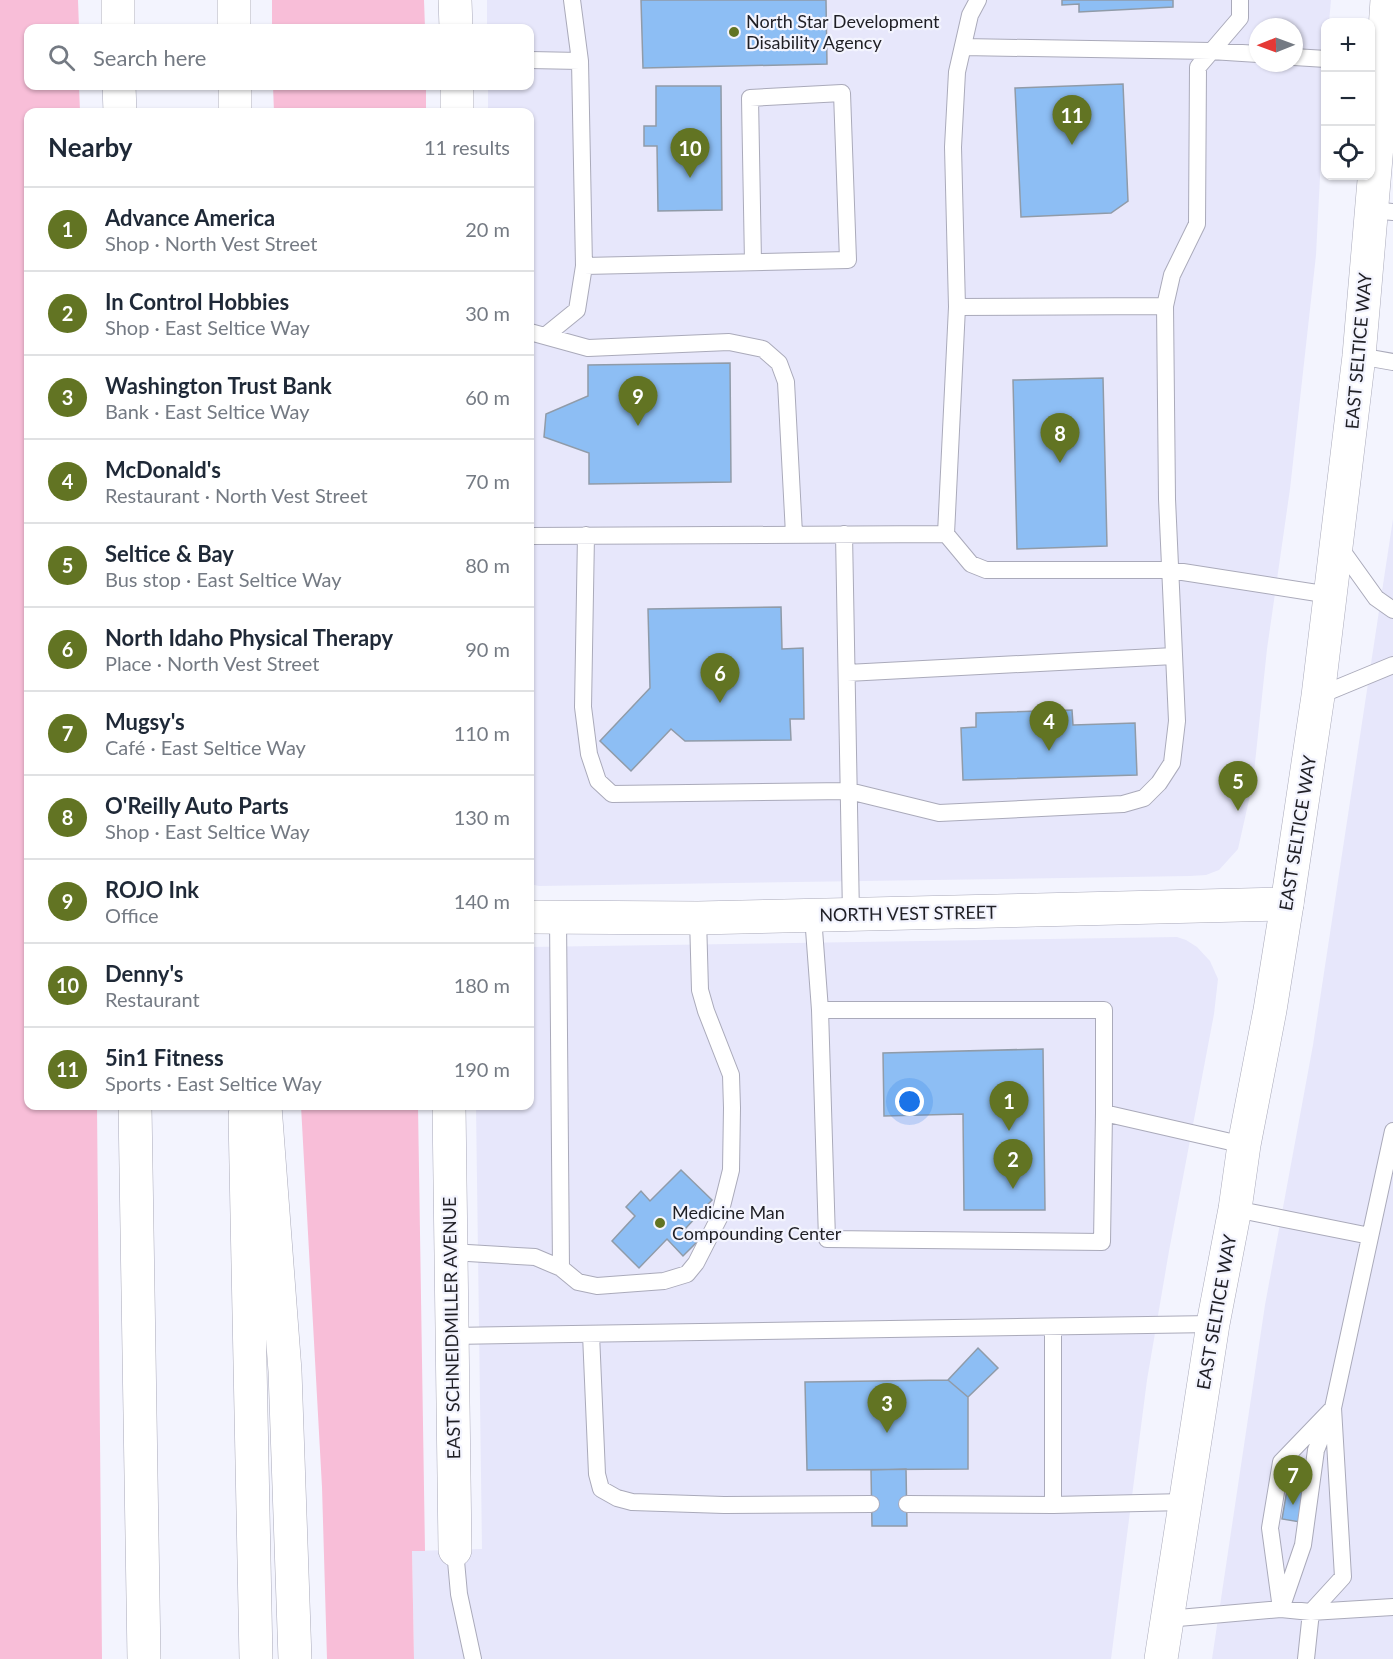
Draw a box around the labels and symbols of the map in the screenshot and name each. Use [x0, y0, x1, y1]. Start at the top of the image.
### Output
place label: North Star Development Disability Agency [746, 10, 940, 53]
north arrow [1249, 18, 1303, 72]
marker: North Star Development Disability Agency [727, 25, 741, 39]
pin: 11 [1052, 96, 1092, 145]
pin: 10 [670, 128, 710, 178]
street label: EAST SELTICE WAY [1340, 271, 1376, 430]
pin: 9 [618, 376, 658, 426]
pin: 8 [1040, 414, 1080, 463]
pin: 6 [700, 654, 740, 703]
pin: 4 [1030, 702, 1068, 751]
street label: EAST SELTICE WAY [1274, 753, 1320, 912]
pin: 5 [1218, 762, 1258, 811]
street label: NORTH VEST STREET [819, 900, 997, 926]
pin: 1 [990, 1082, 1028, 1131]
your location [895, 1087, 924, 1116]
pin: 2 [994, 1140, 1032, 1189]
street label: EAST SCHNEIDMILLER AVENUE [438, 1197, 464, 1459]
place label: Medicine Man Compounding Center [672, 1201, 842, 1244]
marker: Medicine Man Compounding Center [653, 1216, 667, 1230]
street label: EAST SELTICE WAY [1192, 1232, 1241, 1391]
pin: 3 [868, 1384, 906, 1433]
pin: 7 [1274, 1456, 1312, 1505]

